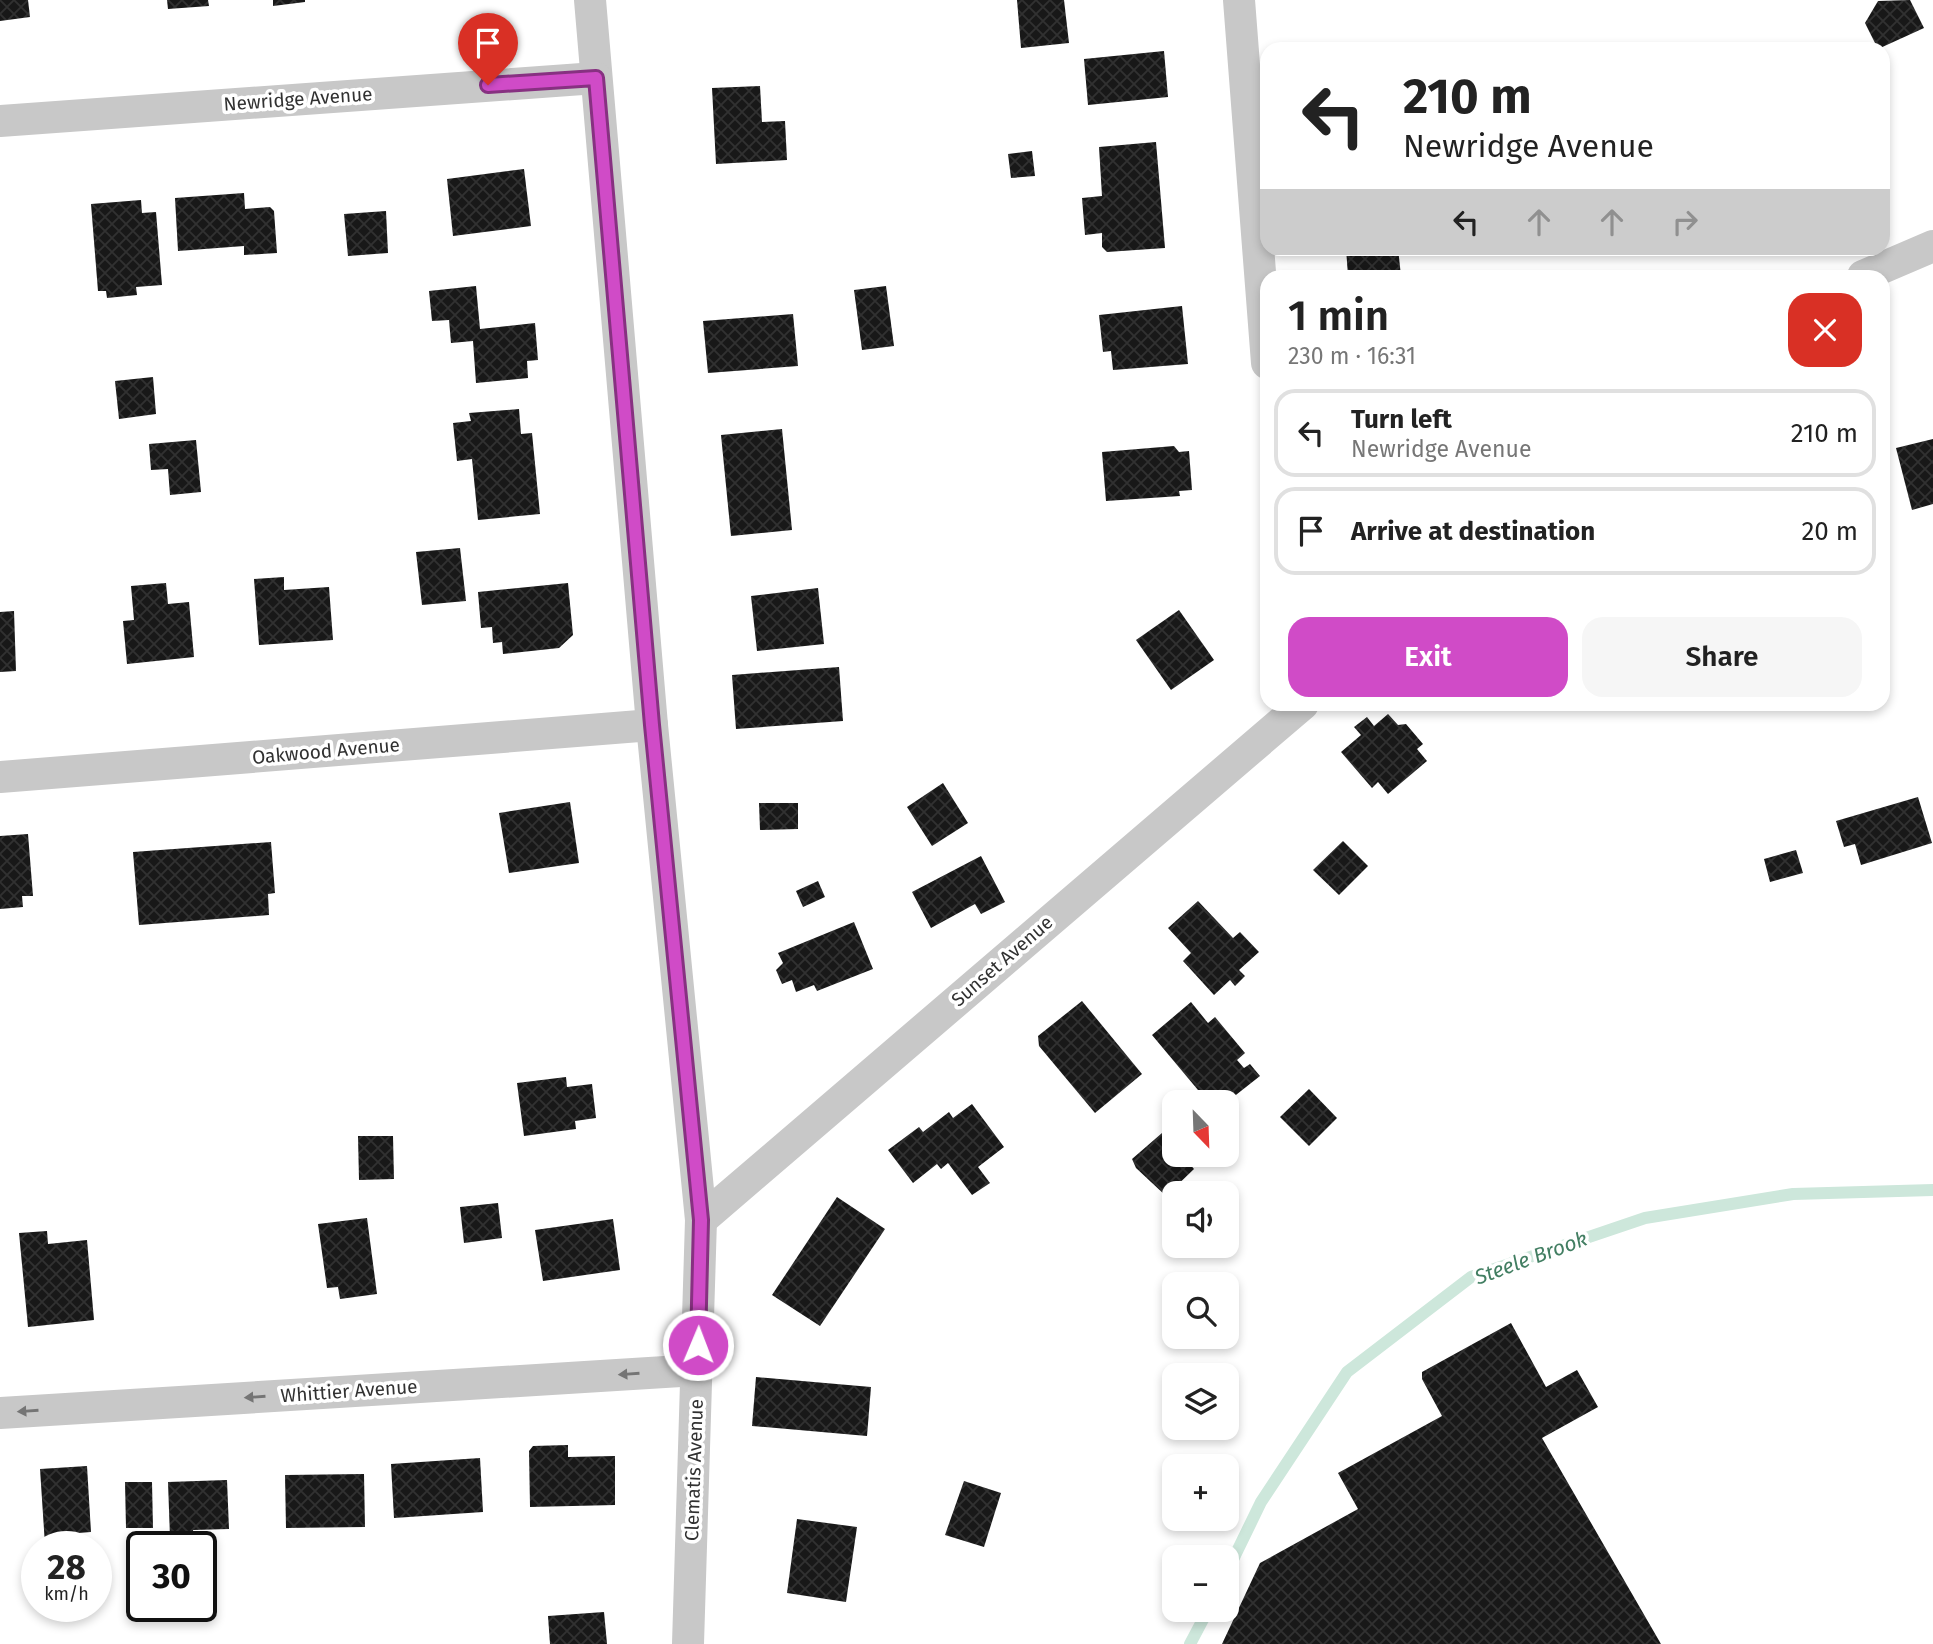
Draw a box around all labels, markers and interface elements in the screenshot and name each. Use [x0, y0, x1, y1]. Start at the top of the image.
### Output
pin [458, 13, 518, 85]
icon: arrive [469, 24, 507, 62]
text: 210 m [1403, 67, 1532, 126]
icon: left [1288, 70, 1379, 161]
street label: Newridge Avenue [223, 82, 373, 116]
text: Newridge Avenue [1403, 127, 1654, 165]
icon: left [1447, 203, 1485, 241]
icon: ahead [1520, 203, 1558, 241]
icon: ahead [1593, 203, 1631, 241]
icon: right [1666, 203, 1704, 241]
text: 1 min [1288, 291, 1389, 341]
button: close [1788, 293, 1862, 367]
text: 230 m · 16:31 [1288, 342, 1416, 370]
text: Turn left [1351, 404, 1452, 435]
icon: left [1292, 414, 1330, 452]
text: 210 m [1791, 418, 1858, 449]
text: Newridge Avenue [1351, 435, 1531, 463]
icon: arrive [1292, 512, 1330, 550]
text: Arrive at destination [1351, 516, 1595, 547]
text: 20 m [1801, 516, 1858, 547]
button: Exit [1288, 617, 1568, 697]
button: Share [1582, 617, 1862, 697]
street label: Oakwood Avenue [251, 733, 401, 769]
street label: Sunset Avenue [947, 911, 1057, 1011]
north arrow [1162, 1090, 1239, 1167]
map controls [1162, 1090, 1239, 1622]
button: sound [1162, 1181, 1239, 1258]
water label: Steele Brook [1470, 1226, 1591, 1291]
button: search [1162, 1272, 1239, 1349]
position arrow [661, 1308, 735, 1382]
button: layers [1162, 1363, 1239, 1440]
one-way arrow [618, 1369, 640, 1380]
street label: Whittier Avenue [280, 1375, 418, 1407]
one-way arrow [244, 1392, 266, 1403]
street label: Clematis Avenue [680, 1399, 708, 1541]
one-way arrow [17, 1406, 39, 1417]
button: + [1162, 1454, 1239, 1531]
speed limit sign: 30 [126, 1531, 217, 1622]
button: − [1162, 1545, 1239, 1622]
text: 28 [47, 1546, 86, 1588]
text: km/h [44, 1583, 89, 1605]

